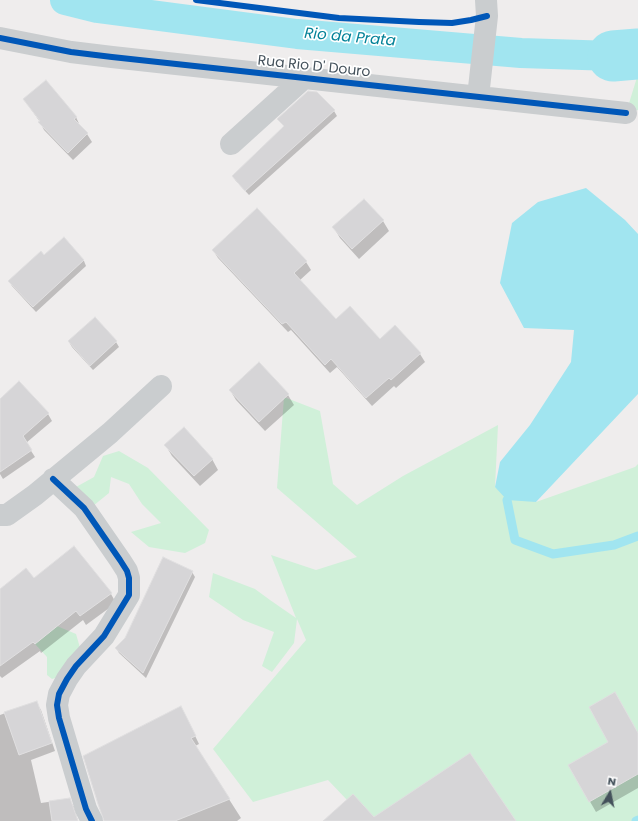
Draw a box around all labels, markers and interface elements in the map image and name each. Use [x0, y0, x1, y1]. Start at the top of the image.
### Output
water label: Rio da Prata [304, 25, 396, 51]
street label: Rua Rio D' Douro [257, 53, 371, 81]
north arrow [590, 773, 630, 813]
text: N [607, 773, 618, 790]

